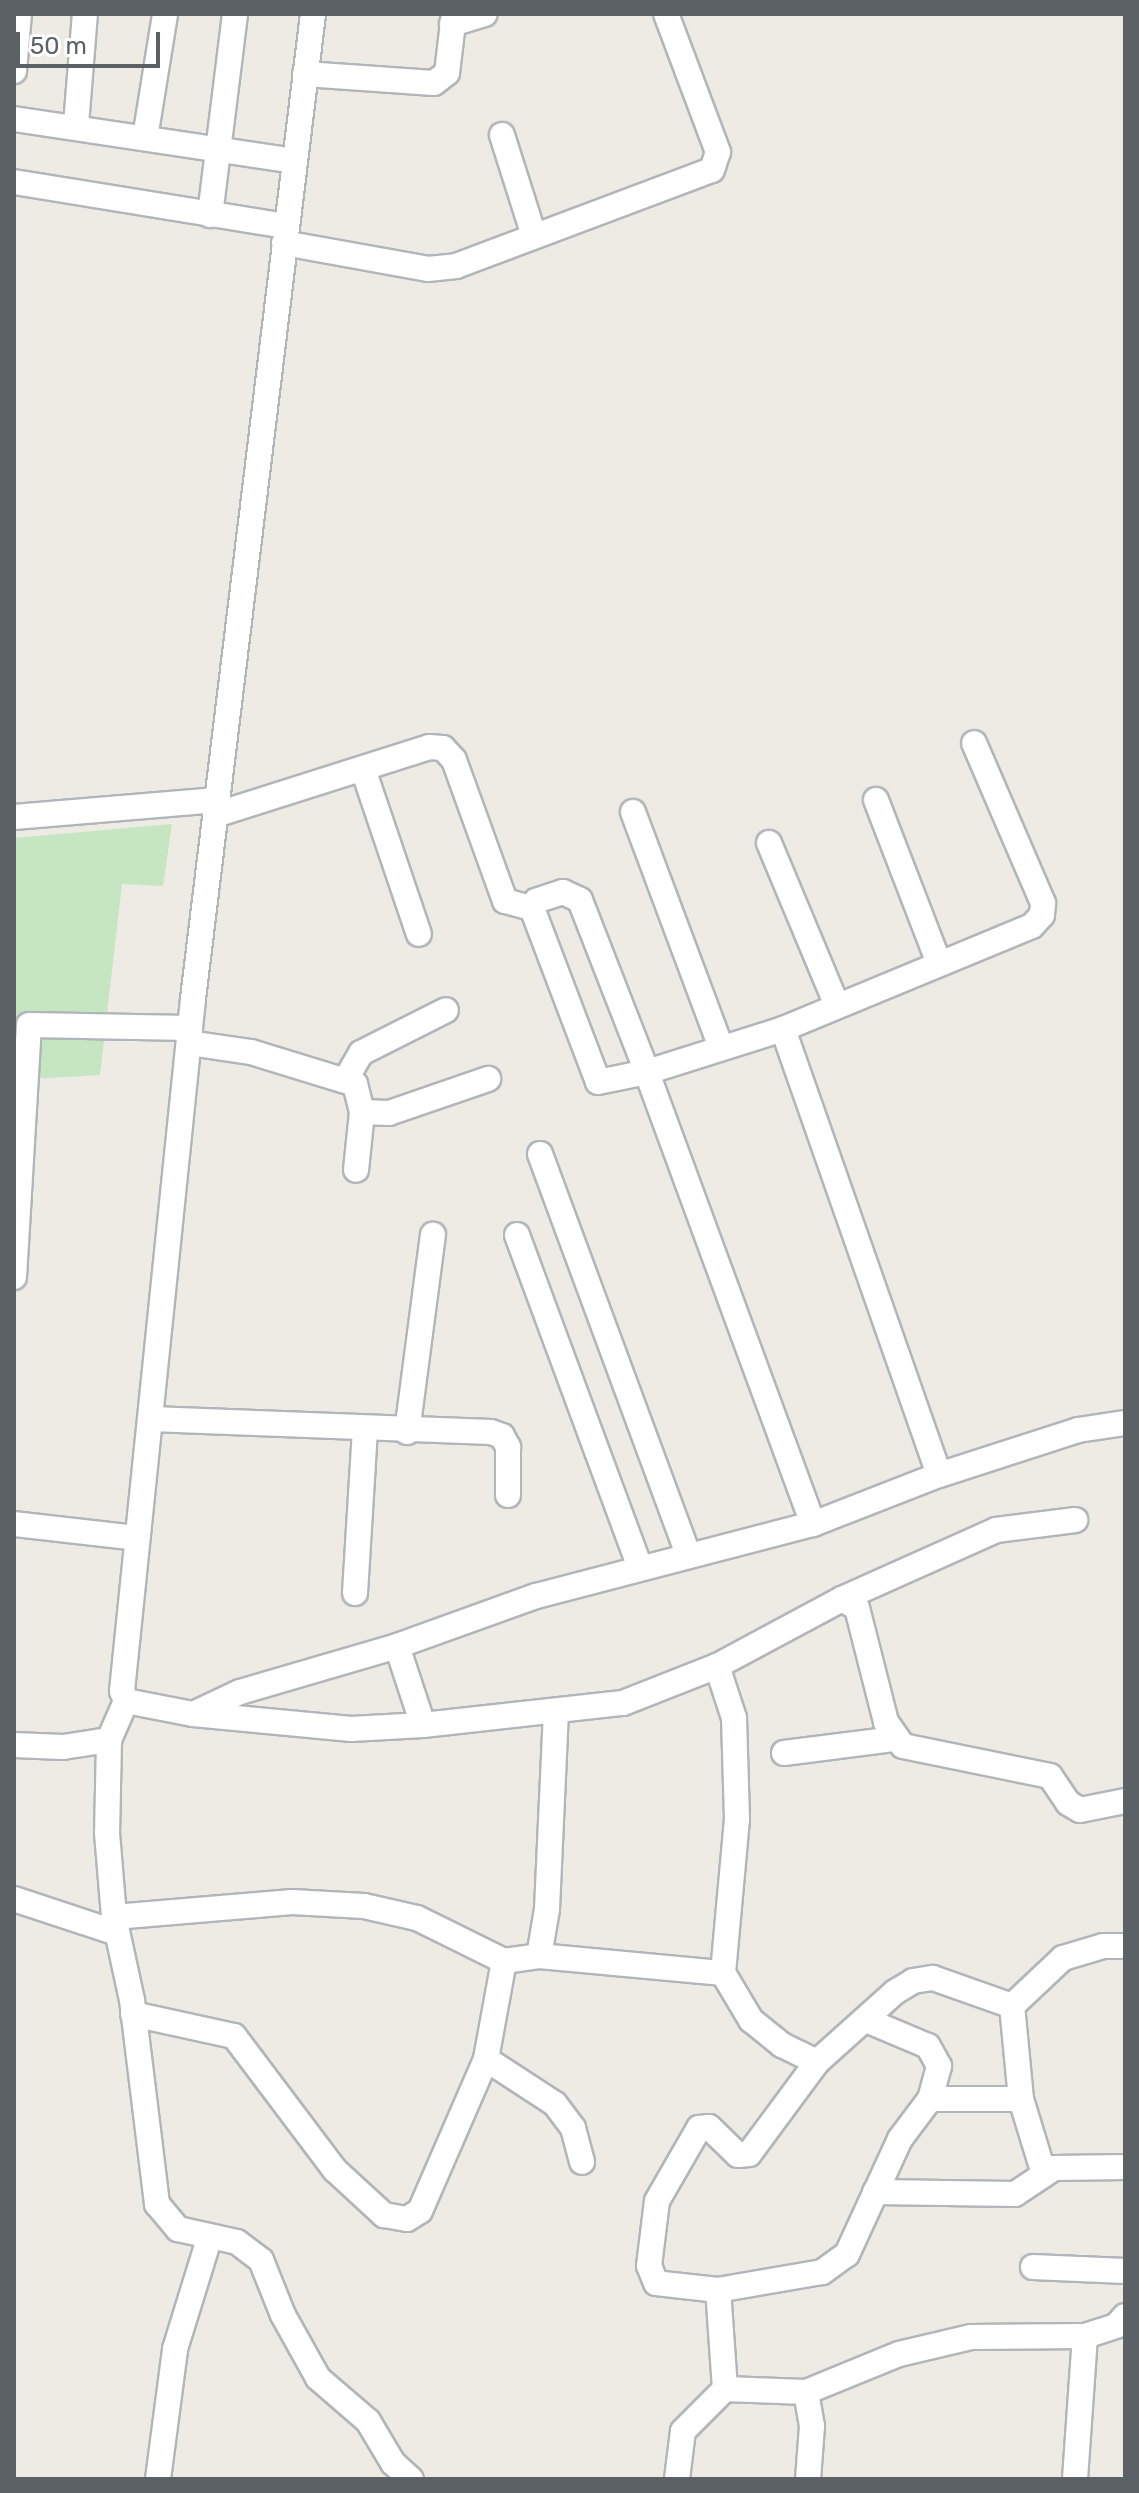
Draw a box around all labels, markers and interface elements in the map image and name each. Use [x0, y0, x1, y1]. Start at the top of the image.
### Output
scale bar [20, 16, 164, 66]
text: 50 m [30, 32, 87, 60]

